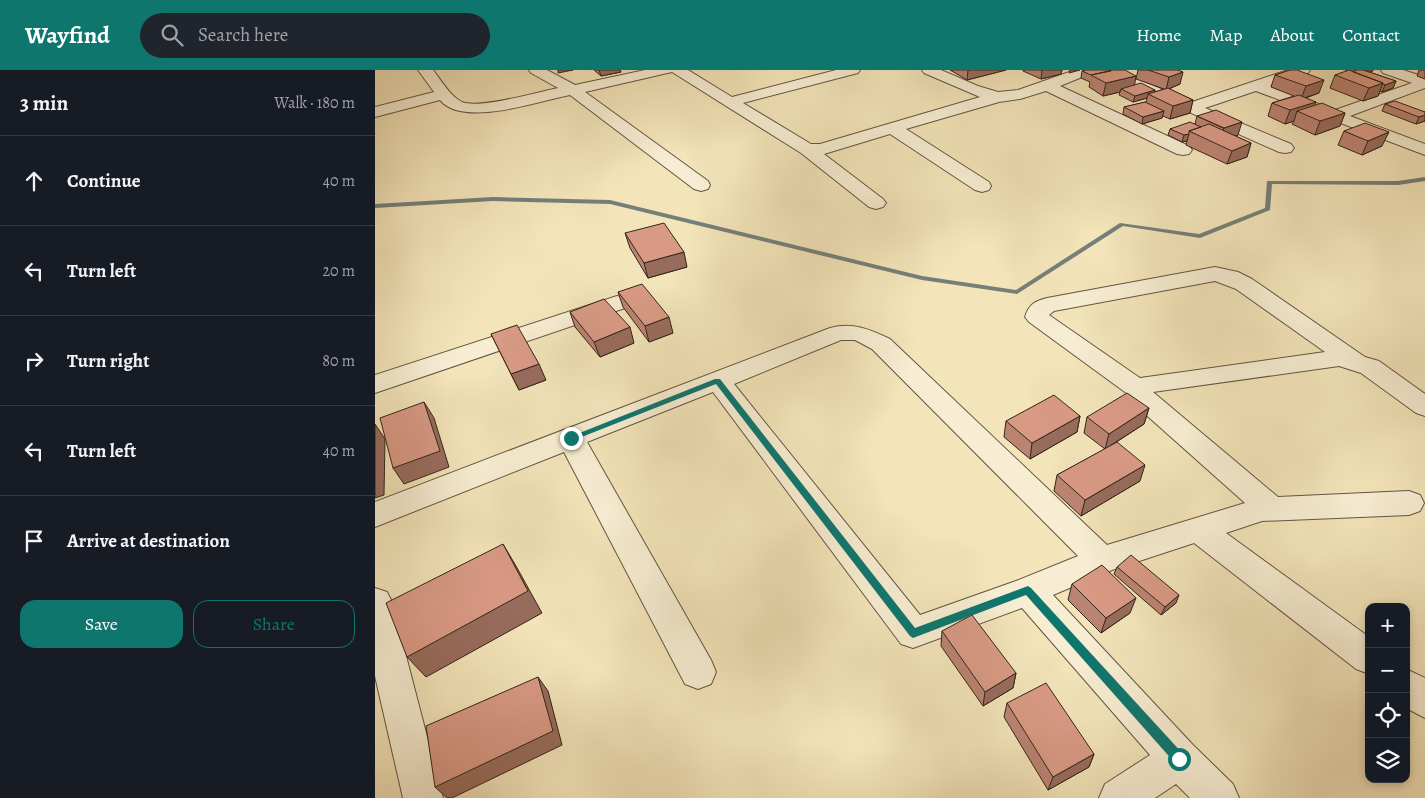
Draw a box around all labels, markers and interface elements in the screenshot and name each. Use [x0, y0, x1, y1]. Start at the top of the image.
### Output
search box [140, 13, 490, 58]
text: Wayfind [25, 19, 110, 51]
icon: search [158, 21, 186, 49]
text: Search here [198, 22, 288, 48]
text: Home [1136, 23, 1181, 47]
text: Map [1209, 23, 1242, 47]
text: About [1270, 23, 1314, 47]
text: Contact [1342, 23, 1400, 47]
text: 3 min [20, 89, 68, 117]
text: Walk · 180 m [274, 92, 355, 114]
icon: ahead [20, 167, 48, 195]
text: Continue [67, 168, 141, 194]
text: 40 m [323, 170, 355, 192]
icon: left [20, 257, 48, 285]
text: Turn left [67, 258, 136, 284]
text: 20 m [322, 260, 355, 282]
icon: right [20, 347, 48, 375]
text: Turn right [67, 348, 149, 374]
text: 80 m [322, 350, 355, 372]
route end [560, 427, 583, 450]
icon: left [20, 437, 48, 465]
text: Turn left [67, 438, 136, 464]
text: 40 m [323, 440, 355, 462]
icon: arrive [20, 527, 48, 555]
text: Arrive at destination [67, 528, 230, 554]
button: Save [20, 600, 183, 648]
button: Share [193, 600, 355, 648]
map controls [1365, 603, 1410, 783]
button: + [1365, 603, 1410, 648]
button: − [1365, 648, 1410, 693]
button: locate [1365, 693, 1410, 738]
button: layers [1365, 738, 1410, 783]
route start [1168, 748, 1191, 771]

